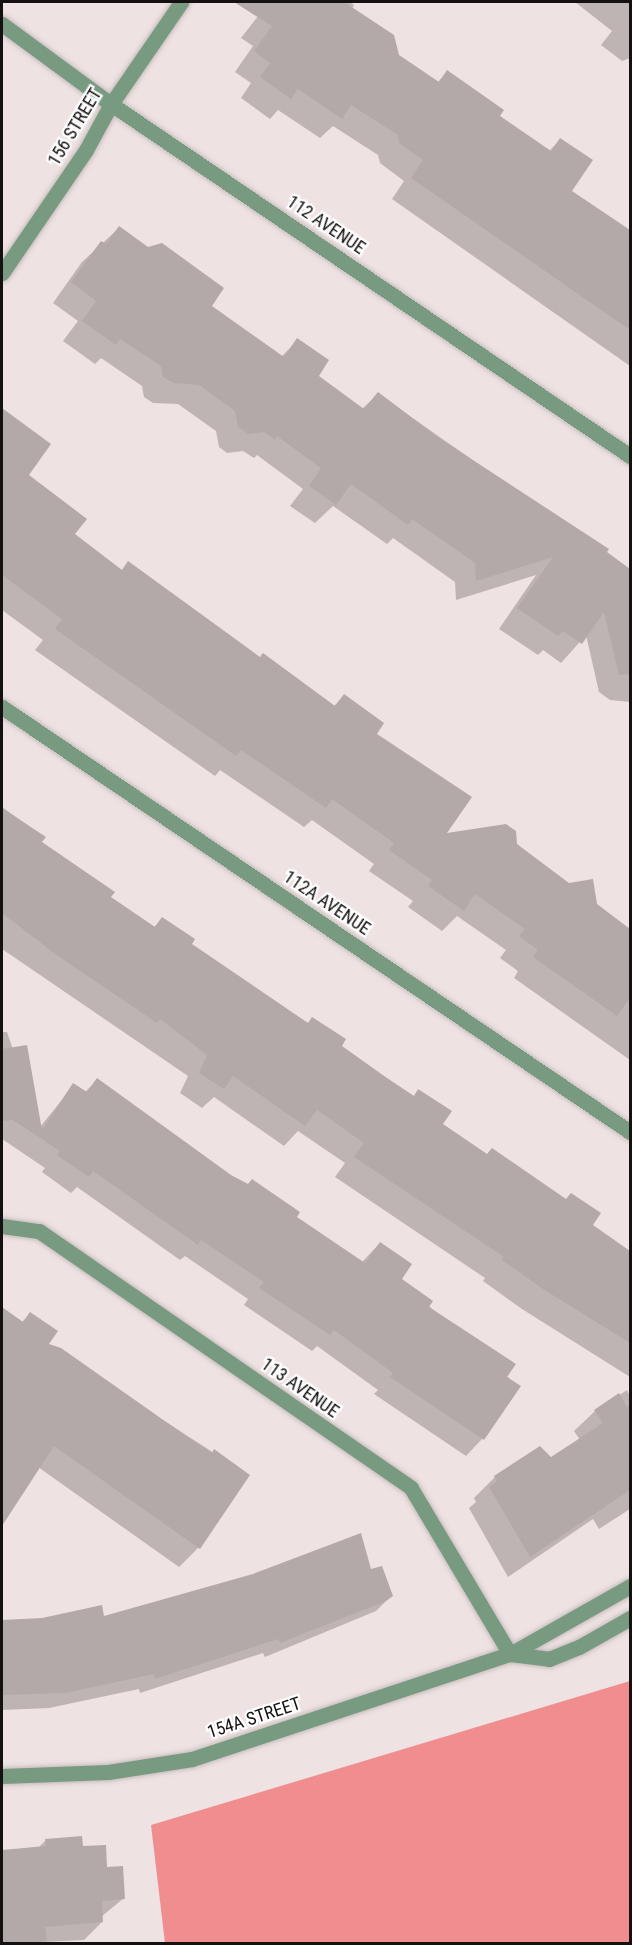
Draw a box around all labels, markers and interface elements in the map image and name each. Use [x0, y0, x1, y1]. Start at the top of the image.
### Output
street label: 156 STREET [43, 84, 107, 170]
street label: 112 AVENUE [283, 191, 369, 259]
street label: 112A AVENUE [279, 866, 375, 940]
street label: 113 AVENUE [257, 1353, 343, 1423]
street label: 154A STREET [205, 1693, 303, 1743]

